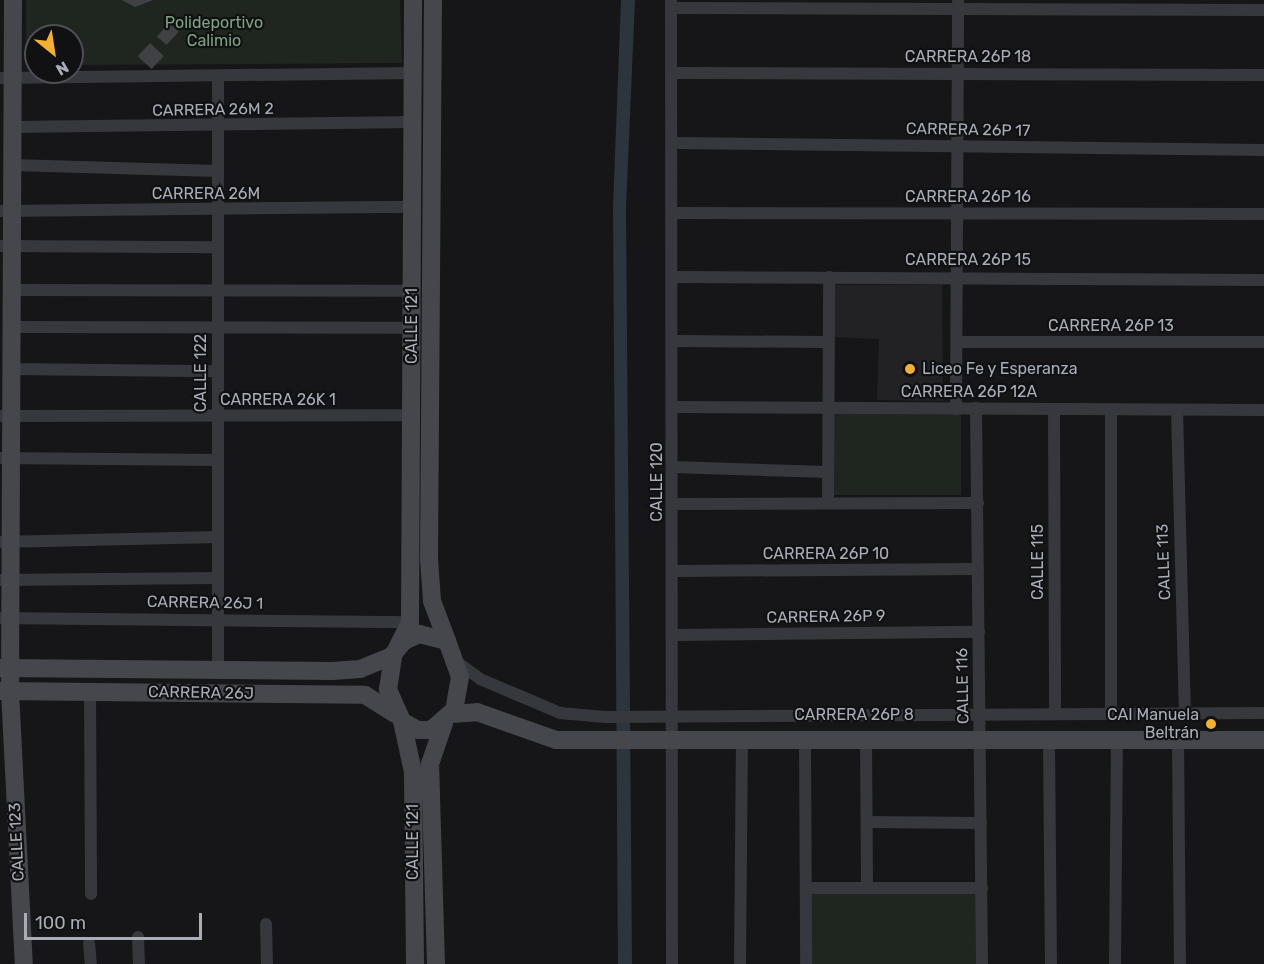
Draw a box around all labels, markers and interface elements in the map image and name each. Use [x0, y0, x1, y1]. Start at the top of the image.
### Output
park label: Polideportivo Calimio [165, 13, 263, 51]
north arrow [24, 24, 84, 84]
street label: CARRERA 26P 18 [904, 47, 1032, 67]
text: N [53, 57, 72, 79]
street label: CARRERA 26M 2 [152, 99, 274, 121]
street label: CARRERA 26P 17 [905, 119, 1031, 141]
street label: CARRERA 26M [152, 184, 260, 204]
street label: CARRERA 26P 16 [905, 187, 1031, 207]
street label: CARRERA 26P 15 [905, 250, 1031, 270]
street label: CALLE 121 [402, 288, 422, 364]
street label: CARRERA 26P 13 [1048, 316, 1174, 336]
street label: CALLE 122 [191, 334, 211, 412]
place label: Liceo Fe y Esperanza [922, 359, 1078, 379]
marker: Liceo Fe y Esperanza [903, 362, 917, 376]
street label: CARRERA 26P 12A [900, 382, 1038, 402]
street label: CARRERA 26K 1 [220, 390, 336, 410]
street label: CALLE 120 [647, 442, 667, 522]
street label: CALLE 115 [1028, 524, 1048, 600]
street label: CALLE 113 [1153, 524, 1175, 600]
street label: CARRERA 26P 10 [762, 544, 890, 564]
street label: CARRERA 26J 1 [146, 592, 264, 614]
street label: CARRERA 26P 9 [766, 606, 886, 628]
street label: CALLE 116 [953, 648, 973, 724]
street label: CARRERA 26J [148, 682, 254, 704]
street label: CARRERA 26P 8 [794, 705, 914, 725]
place label: CAI Manuela Beltrán [1107, 705, 1199, 743]
marker: CAI Manuela Beltrán [1204, 717, 1218, 731]
street label: CALLE 123 [5, 802, 29, 882]
street label: CALLE 121 [403, 804, 423, 880]
scale bar [27, 901, 206, 939]
text: 100 m [35, 912, 86, 934]

